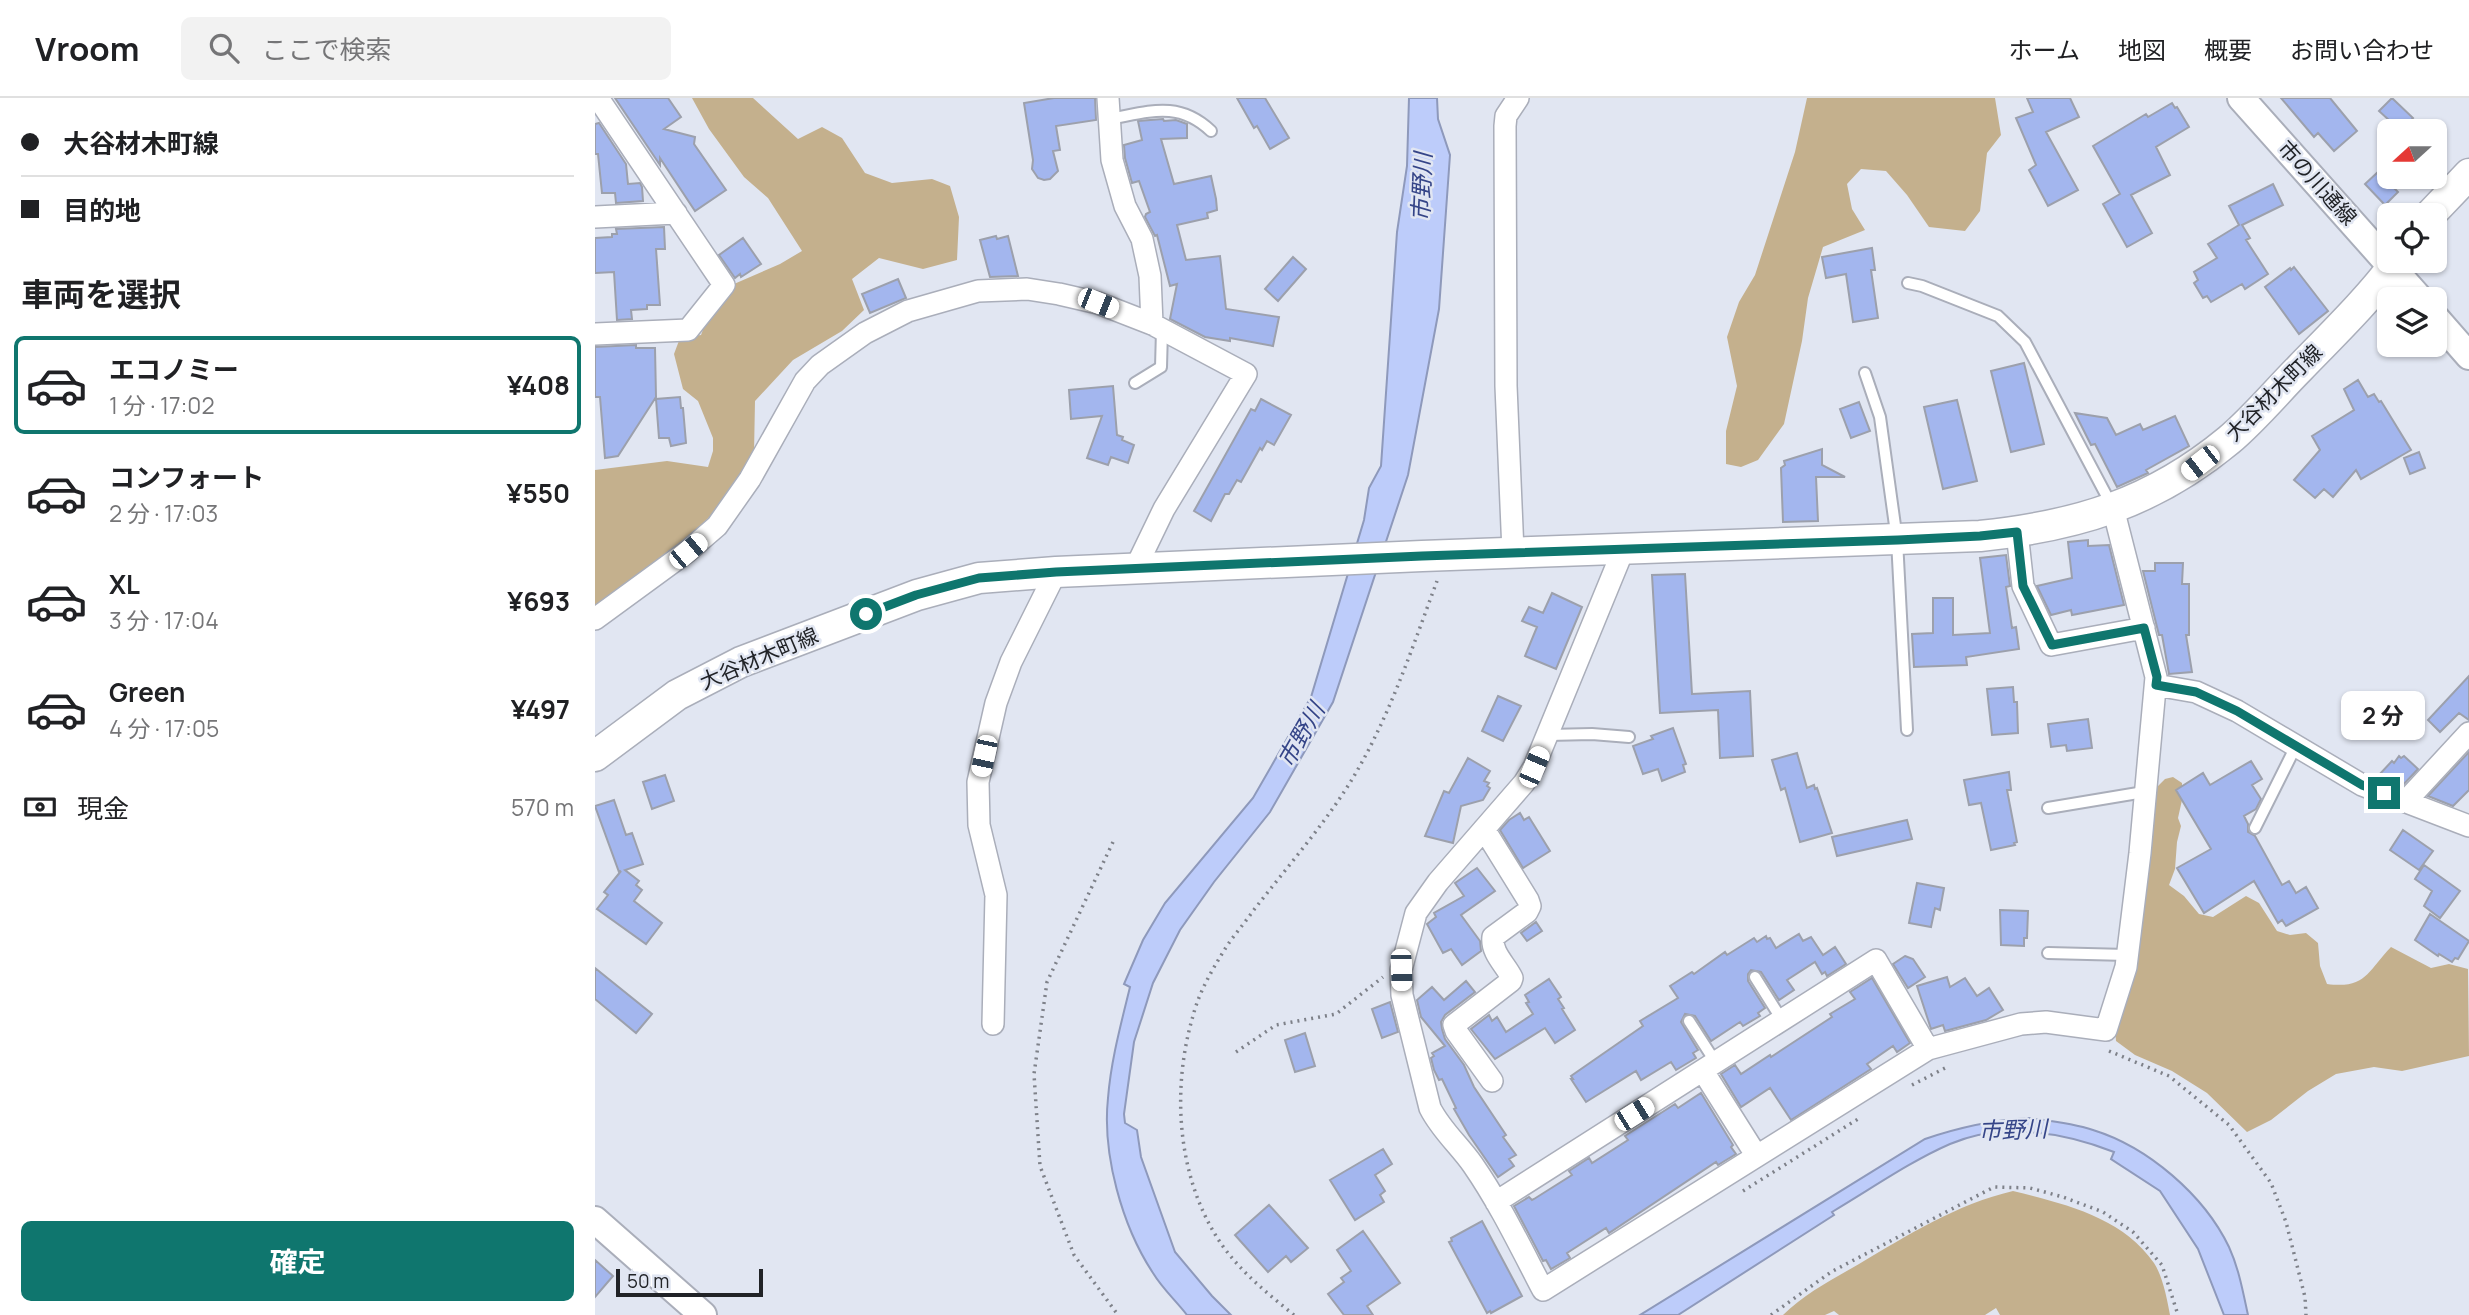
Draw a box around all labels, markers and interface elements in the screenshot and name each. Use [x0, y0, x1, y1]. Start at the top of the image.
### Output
search box [181, 17, 671, 80]
text: Vroom [35, 26, 139, 71]
icon: search [205, 29, 243, 67]
text: ここで検索 [261, 31, 391, 67]
text: ホーム [2009, 33, 2080, 66]
text: 地図 [2118, 33, 2166, 66]
text: 概要 [2204, 33, 2252, 66]
text: お問い合わせ [2290, 33, 2434, 66]
north arrow [2377, 119, 2447, 189]
map controls [2377, 119, 2447, 357]
text: 大谷材木町線 [63, 125, 219, 161]
street label: 市の川通線 [2272, 134, 2363, 231]
water label: 市野川 [1404, 149, 1438, 222]
text: 目的地 [63, 192, 141, 228]
button: locate [2377, 203, 2447, 273]
text: 車両を選択 [21, 272, 181, 316]
car [1075, 285, 1122, 321]
button: layers [2377, 287, 2447, 357]
street label: 大谷材木町線 [2219, 338, 2328, 447]
text: エコノミー [109, 351, 239, 387]
icon: car [25, 354, 88, 417]
text: ¥408 [507, 367, 570, 403]
text: 1 分 · 17:02 [109, 389, 215, 421]
car [2177, 442, 2224, 484]
text: コンフォート [109, 459, 264, 495]
icon: car [25, 462, 88, 525]
text: ¥550 [507, 475, 570, 511]
text: 2 分 · 17:03 [109, 497, 218, 529]
car [666, 529, 711, 573]
text: XL [109, 566, 140, 602]
icon: car [25, 570, 88, 633]
text: ¥693 [507, 583, 570, 619]
route start [850, 598, 882, 630]
text: 3 分 · 17:04 [109, 604, 219, 636]
street label: 大谷材木町線 [695, 621, 822, 696]
text: Green [109, 674, 185, 710]
icon: car [25, 678, 88, 741]
text: ¥497 [511, 691, 570, 727]
callout: 2 分 [2342, 692, 2426, 740]
water label: 市野川 [1269, 694, 1333, 772]
text: 2 分 [2362, 699, 2404, 731]
text: 4 分 · 17:05 [109, 712, 219, 744]
car [970, 733, 999, 779]
car [1517, 744, 1552, 790]
route end [2368, 777, 2400, 809]
icon: cash [21, 788, 59, 826]
text: 現金 [77, 790, 129, 826]
text: 570 m [511, 791, 574, 823]
car [1390, 949, 1413, 991]
car [1611, 1094, 1658, 1134]
water label: 市野川 [1978, 1112, 2051, 1146]
button: 確定 [21, 1221, 574, 1301]
scale bar [616, 1266, 763, 1298]
text: 50 m [627, 1268, 669, 1294]

